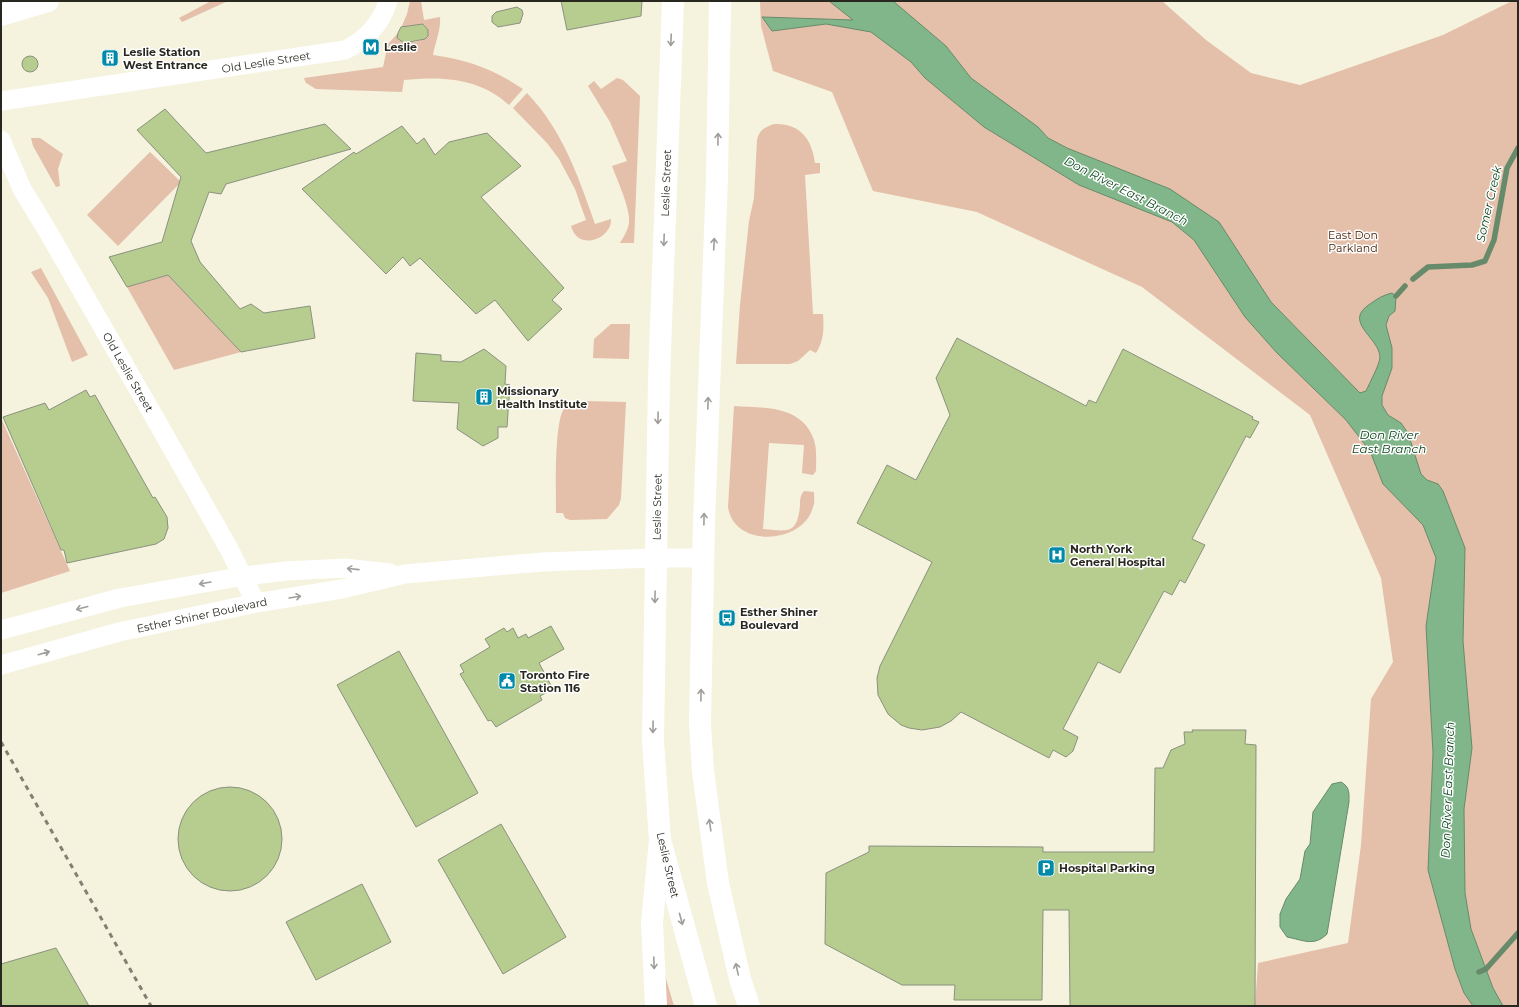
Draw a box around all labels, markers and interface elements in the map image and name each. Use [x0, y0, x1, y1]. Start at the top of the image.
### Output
one-way arrow [667, 33, 675, 46]
metro station icon: Leslie [361, 37, 381, 57]
place label: Leslie [384, 40, 417, 54]
place label: Leslie Station West Entrance [123, 45, 208, 72]
building icon: Leslie Station West Entrance [100, 48, 120, 68]
street label: Old Leslie Street [221, 48, 312, 76]
one-way arrow [714, 133, 721, 146]
street label: Leslie Street [658, 149, 674, 217]
water label: Don River East Branch [1062, 153, 1191, 228]
water label: Somer Creek [1472, 163, 1505, 243]
park label: East Don Parkland [1328, 228, 1378, 255]
one-way arrow [660, 233, 668, 246]
one-way arrow [710, 238, 718, 251]
street label: Old Leslie Street [100, 330, 157, 415]
place label: Missionary Health Institute [497, 384, 587, 411]
building icon: Missionary Health Institute [474, 387, 494, 407]
one-way arrow [704, 397, 712, 410]
one-way arrow [654, 411, 662, 424]
water label: Don River East Branch [1352, 427, 1426, 456]
street label: Leslie Street [649, 473, 665, 541]
one-way arrow [700, 513, 708, 526]
place label: North York General Hospital [1070, 542, 1165, 569]
hospital icon: North York General Hospital [1047, 545, 1067, 565]
one-way arrow [347, 565, 360, 573]
one-way arrow [199, 579, 212, 587]
one-way arrow [652, 590, 659, 603]
one-way arrow [288, 593, 301, 601]
street label: Esther Shiner Boulevard [135, 594, 269, 636]
one-way arrow [76, 605, 89, 612]
place label: Esther Shiner Boulevard [740, 605, 818, 632]
bus stop icon: Esther Shiner Boulevard [717, 608, 737, 628]
one-way arrow [37, 649, 50, 656]
place label: Toronto Fire Station 116 [520, 668, 590, 695]
public building icon: Toronto Fire Station 116 [497, 671, 517, 691]
one-way arrow [697, 689, 704, 702]
one-way arrow [649, 720, 657, 733]
water label: Don River East Branch [1438, 721, 1457, 859]
one-way arrow [706, 818, 714, 831]
street label: Leslie Street [654, 831, 682, 900]
parking icon: Hospital Parking [1036, 858, 1056, 878]
place label: Hospital Parking [1059, 861, 1155, 875]
one-way arrow [678, 912, 685, 925]
one-way arrow [651, 956, 658, 969]
one-way arrow [733, 963, 741, 976]

